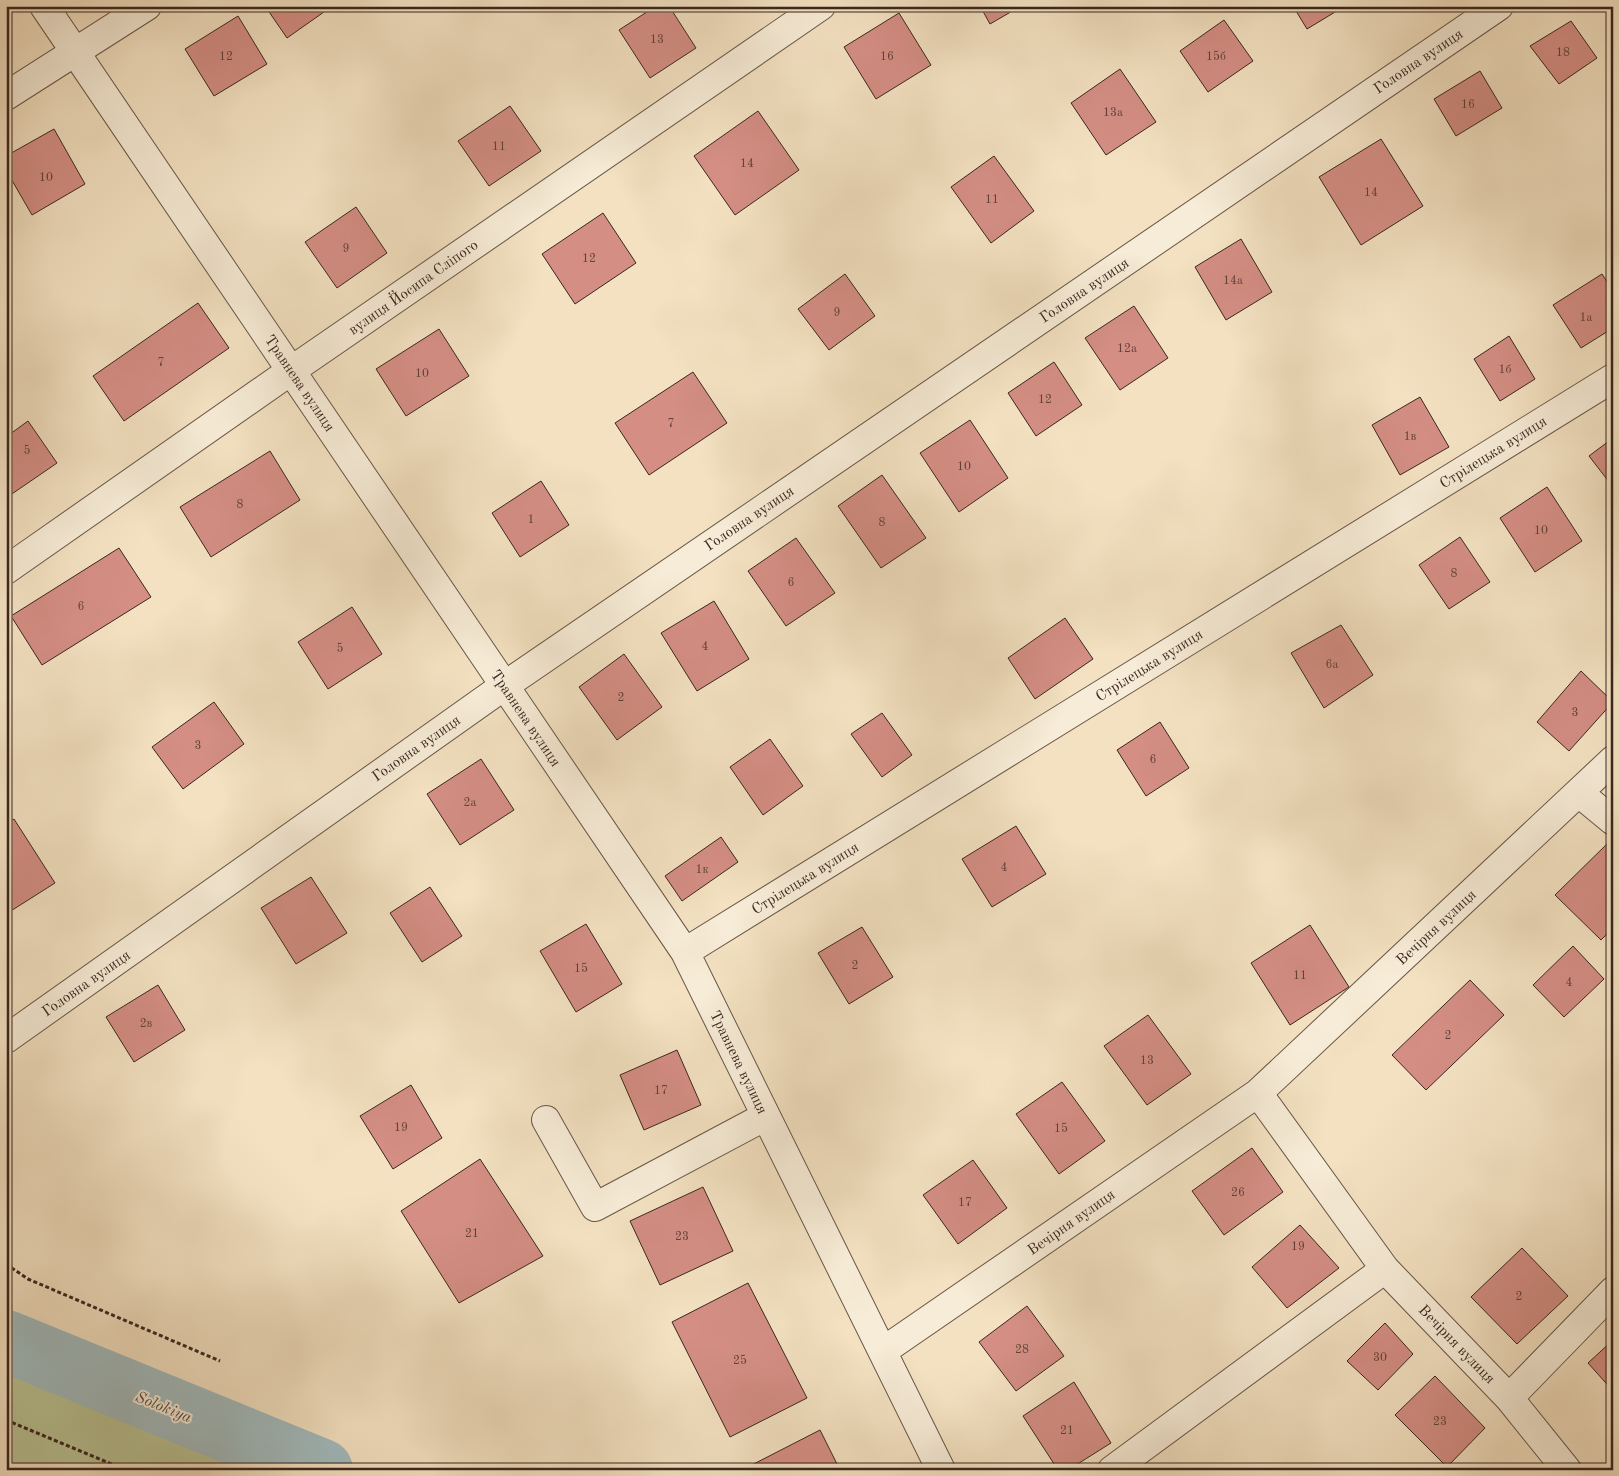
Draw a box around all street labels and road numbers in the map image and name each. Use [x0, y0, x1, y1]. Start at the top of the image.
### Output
street label: Головна вулиця [1371, 27, 1466, 98]
street label: вулиця Йосипа Сліпого [344, 235, 481, 339]
street label: Головна вулиця [1037, 256, 1132, 327]
street label: Травнева вулиця [261, 333, 337, 435]
street label: Стрілецька вулиця [1438, 414, 1550, 492]
street label: Головна вулиця [702, 484, 797, 555]
street label: Стрілецька вулиця [1094, 627, 1206, 705]
street label: Травнева вулиця [487, 668, 563, 770]
street label: Головна вулиця [370, 713, 464, 785]
street label: Стрілецька вулиця [750, 840, 862, 918]
street label: Вечірня вулиця [1394, 887, 1480, 969]
street label: Головна вулиця [40, 948, 134, 1020]
street label: Травнева вулиця [706, 1009, 769, 1117]
street label: Вечірня вулиця [1025, 1188, 1118, 1259]
street label: Вечірня вулиця [1415, 1303, 1497, 1387]

